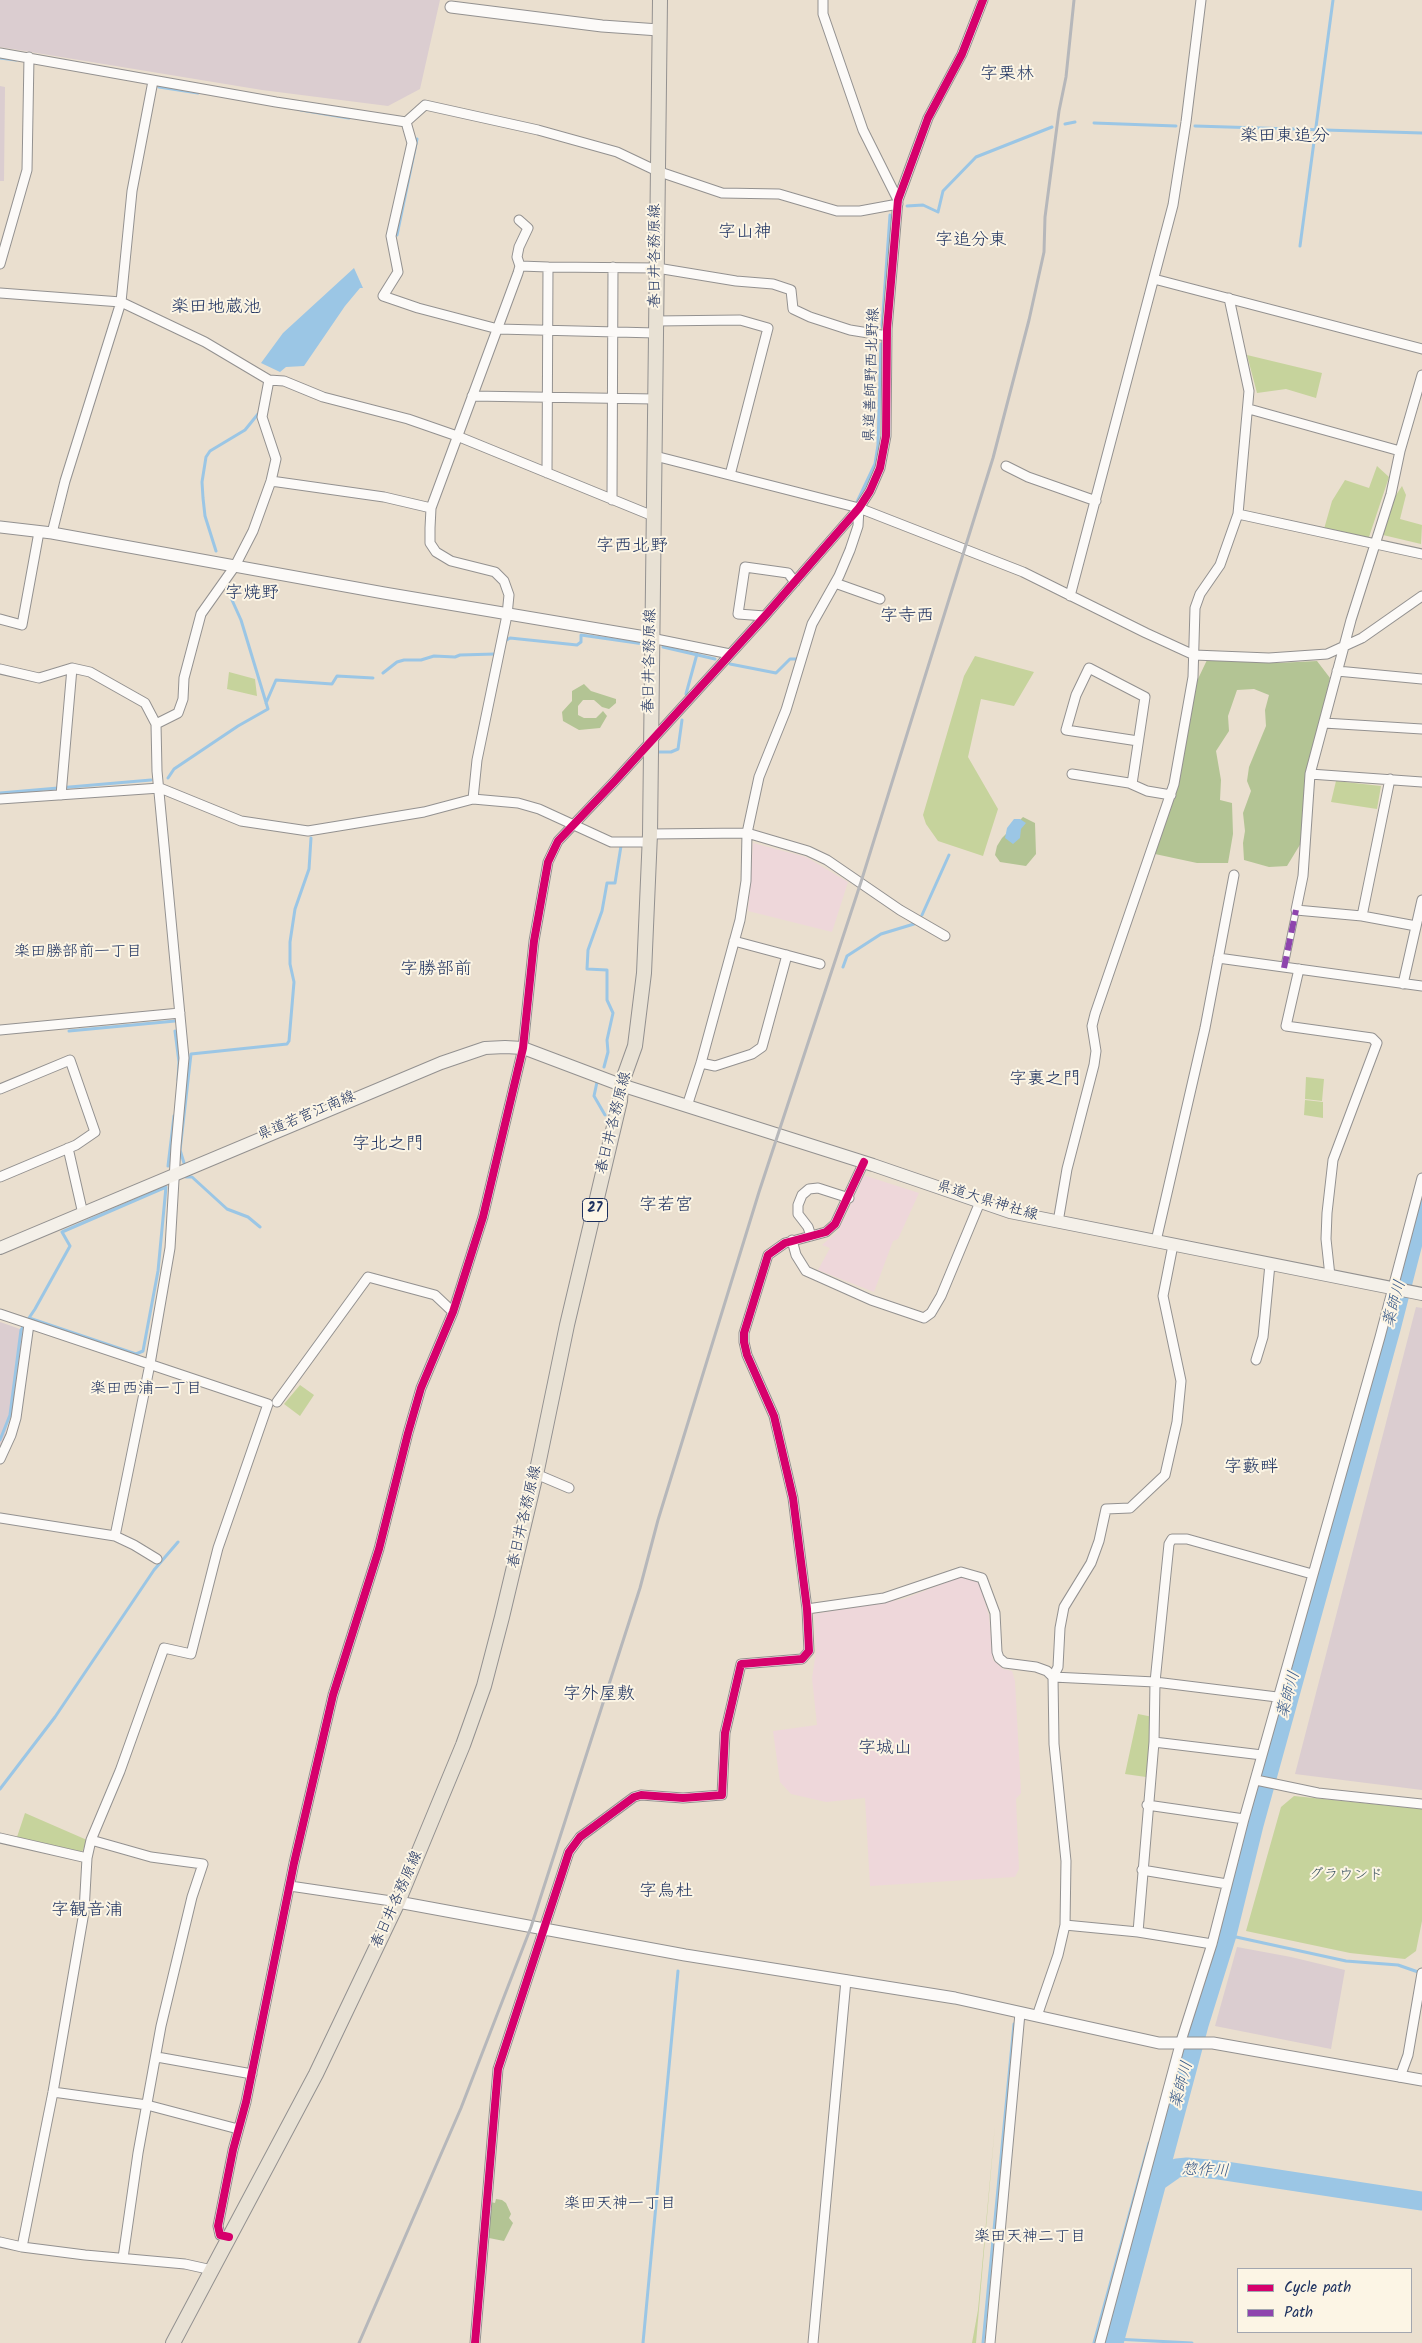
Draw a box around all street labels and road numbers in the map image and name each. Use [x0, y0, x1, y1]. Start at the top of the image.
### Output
street label: 春日井各務原線 [647, 204, 665, 308]
street label: 県道善師野西北野線 [862, 307, 884, 443]
street label: 春日井各務原線 [641, 608, 661, 714]
street label: 春日井各務原線 [594, 1070, 636, 1176]
street label: 県道若宮江南線 [255, 1088, 359, 1146]
street label: 県道大県神社線 [934, 1178, 1040, 1226]
road number: 27 [582, 1198, 608, 1222]
street label: 春日井各務原線 [505, 1464, 547, 1570]
street label: 春日井各務原線 [368, 1848, 428, 1952]

